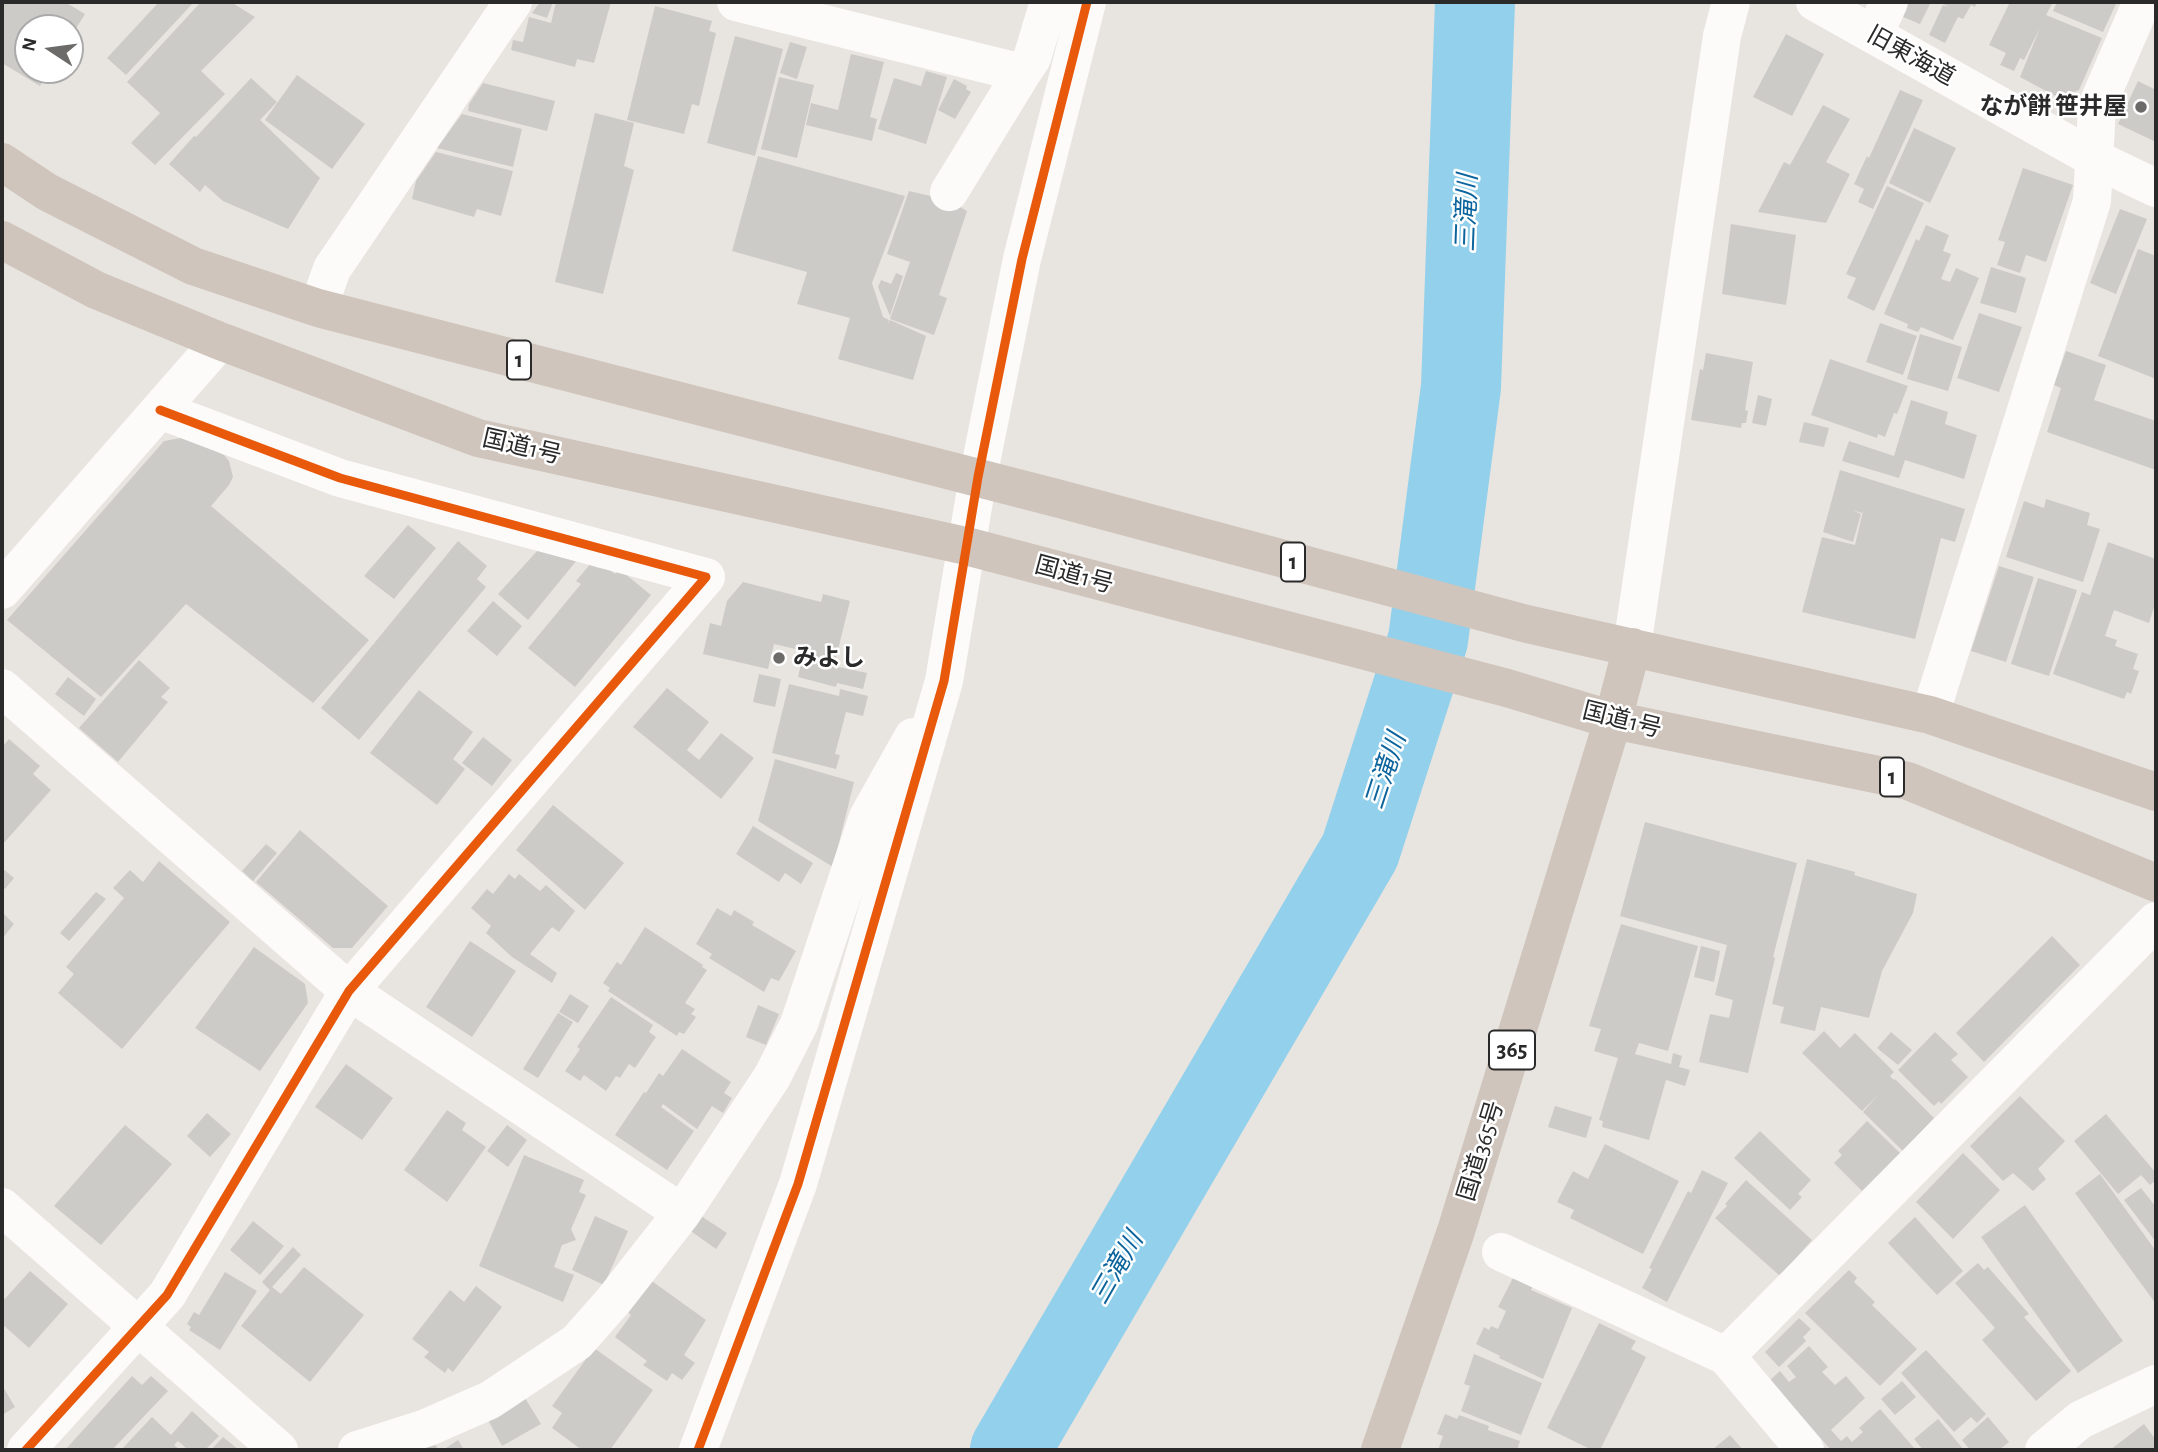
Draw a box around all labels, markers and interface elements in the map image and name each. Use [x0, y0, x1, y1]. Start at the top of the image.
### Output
north arrow [14, 14, 84, 84]
street label: 旧東海道 [1862, 20, 1960, 92]
text: N [19, 36, 41, 53]
place label: なが餅 笹井屋 [1979, 93, 2127, 121]
marker: なが餅 笹井屋 [2133, 99, 2149, 115]
water label: 三滝川 [1450, 173, 1484, 253]
road number: 1 [507, 340, 531, 380]
street label: 国道1号 [480, 424, 564, 470]
road number: 1 [1281, 542, 1305, 582]
street label: 国道1号 [1032, 551, 1116, 599]
place label: みよし [793, 644, 865, 672]
marker: みよし [771, 650, 787, 666]
street label: 国道1号 [1580, 696, 1664, 744]
water label: 三滝川 [1359, 729, 1413, 813]
road number: 1 [1880, 758, 1904, 796]
road number: 365 [1489, 1030, 1535, 1070]
street label: 国道365号 [1452, 1097, 1510, 1205]
water label: 三滝川 [1084, 1226, 1150, 1310]

